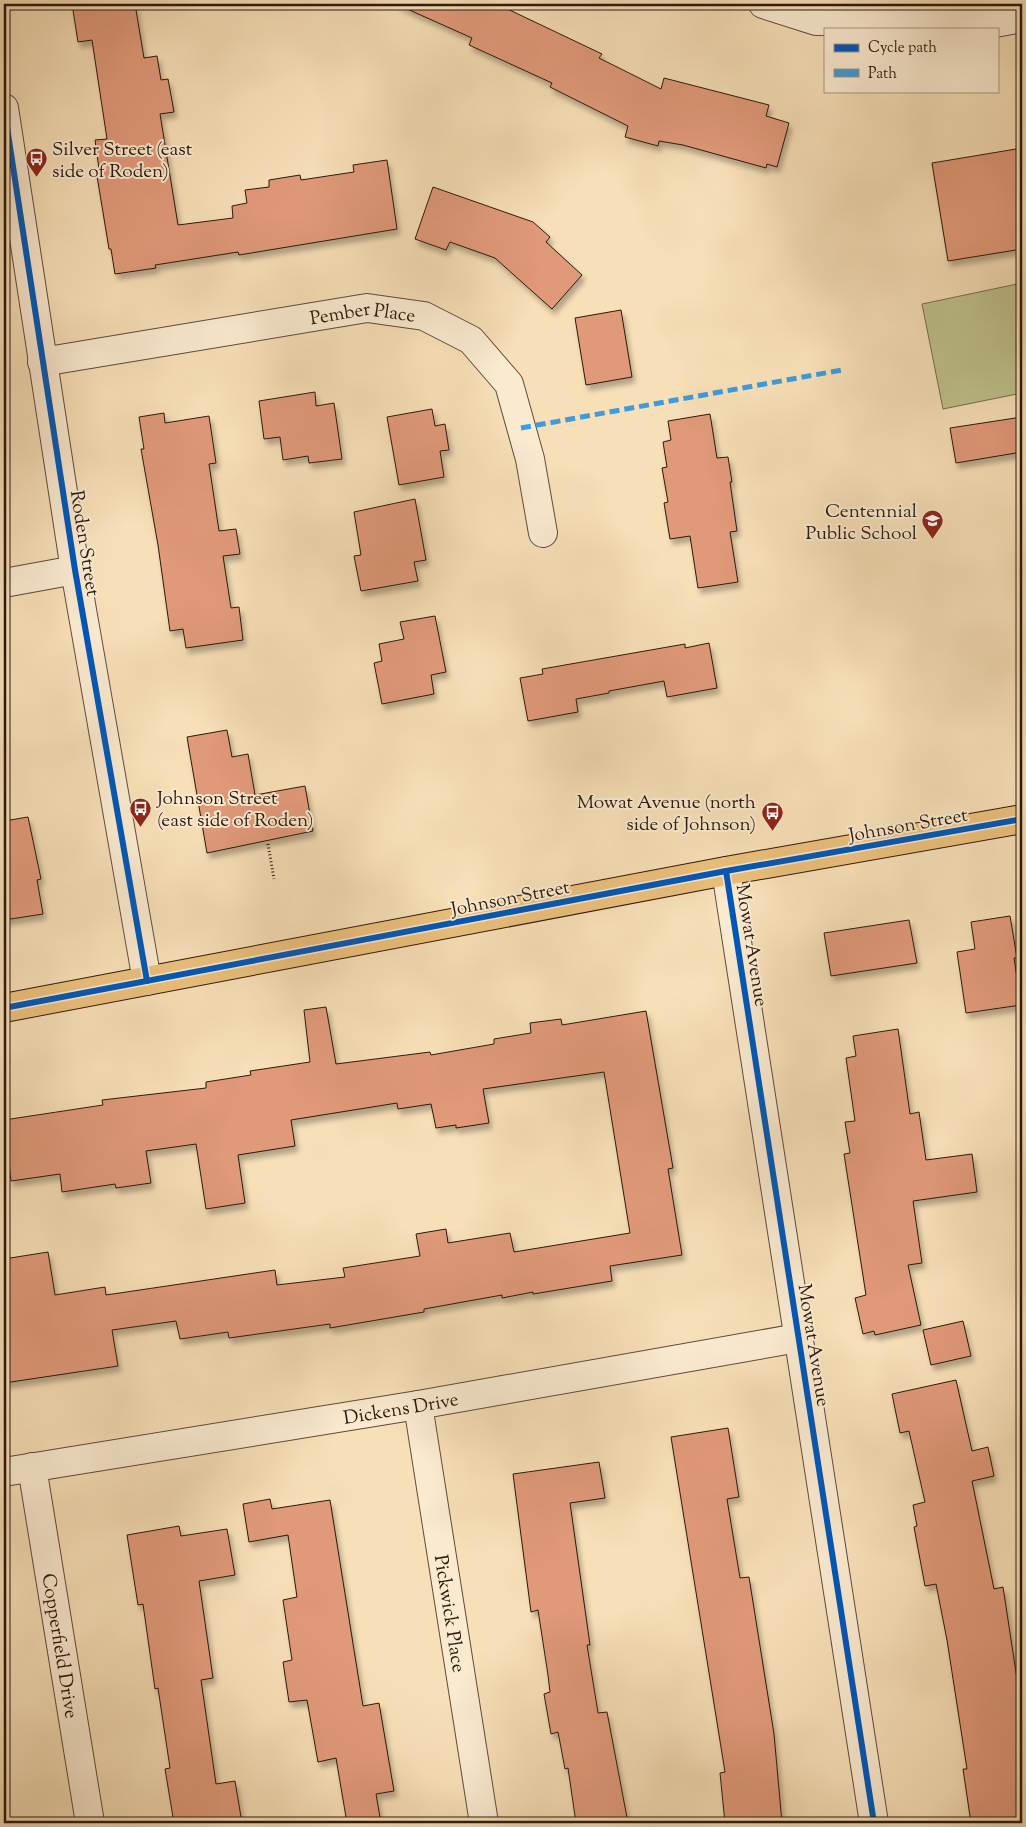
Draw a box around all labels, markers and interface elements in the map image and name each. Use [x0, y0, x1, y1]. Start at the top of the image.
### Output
legend [824, 28, 998, 92]
text: Cycle path [868, 38, 937, 59]
text: Path [868, 64, 897, 85]
place label: Silver Street (east side of Roden) [52, 137, 193, 186]
bus stop icon: Silver Street (east side of Roden) [24, 147, 48, 178]
street label: Pember Place [308, 297, 417, 333]
street label: Roden Street [62, 488, 105, 599]
place label: Centennial Public School [805, 499, 917, 548]
school or university icon: Centennial Public School [921, 509, 945, 540]
place label: Johnson Street (east side of Roden) [156, 786, 314, 835]
place label: Mowat Avenue (north side of Johnson) [577, 790, 756, 839]
bus stop icon: Johnson Street (east side of Roden) [129, 796, 153, 827]
bus stop icon: Mowat Avenue (north side of Johnson) [760, 800, 784, 831]
street label: Johnson Street [846, 803, 971, 850]
street label: Johnson Street [448, 875, 573, 924]
street label: Mowat Avenue [728, 882, 774, 1009]
street label: Mowat Avenue [790, 1282, 836, 1409]
street label: Dickens Drive [342, 1387, 461, 1433]
street label: Pickwick Place [426, 1553, 471, 1675]
street label: Copperfield Drive [34, 1571, 84, 1721]

